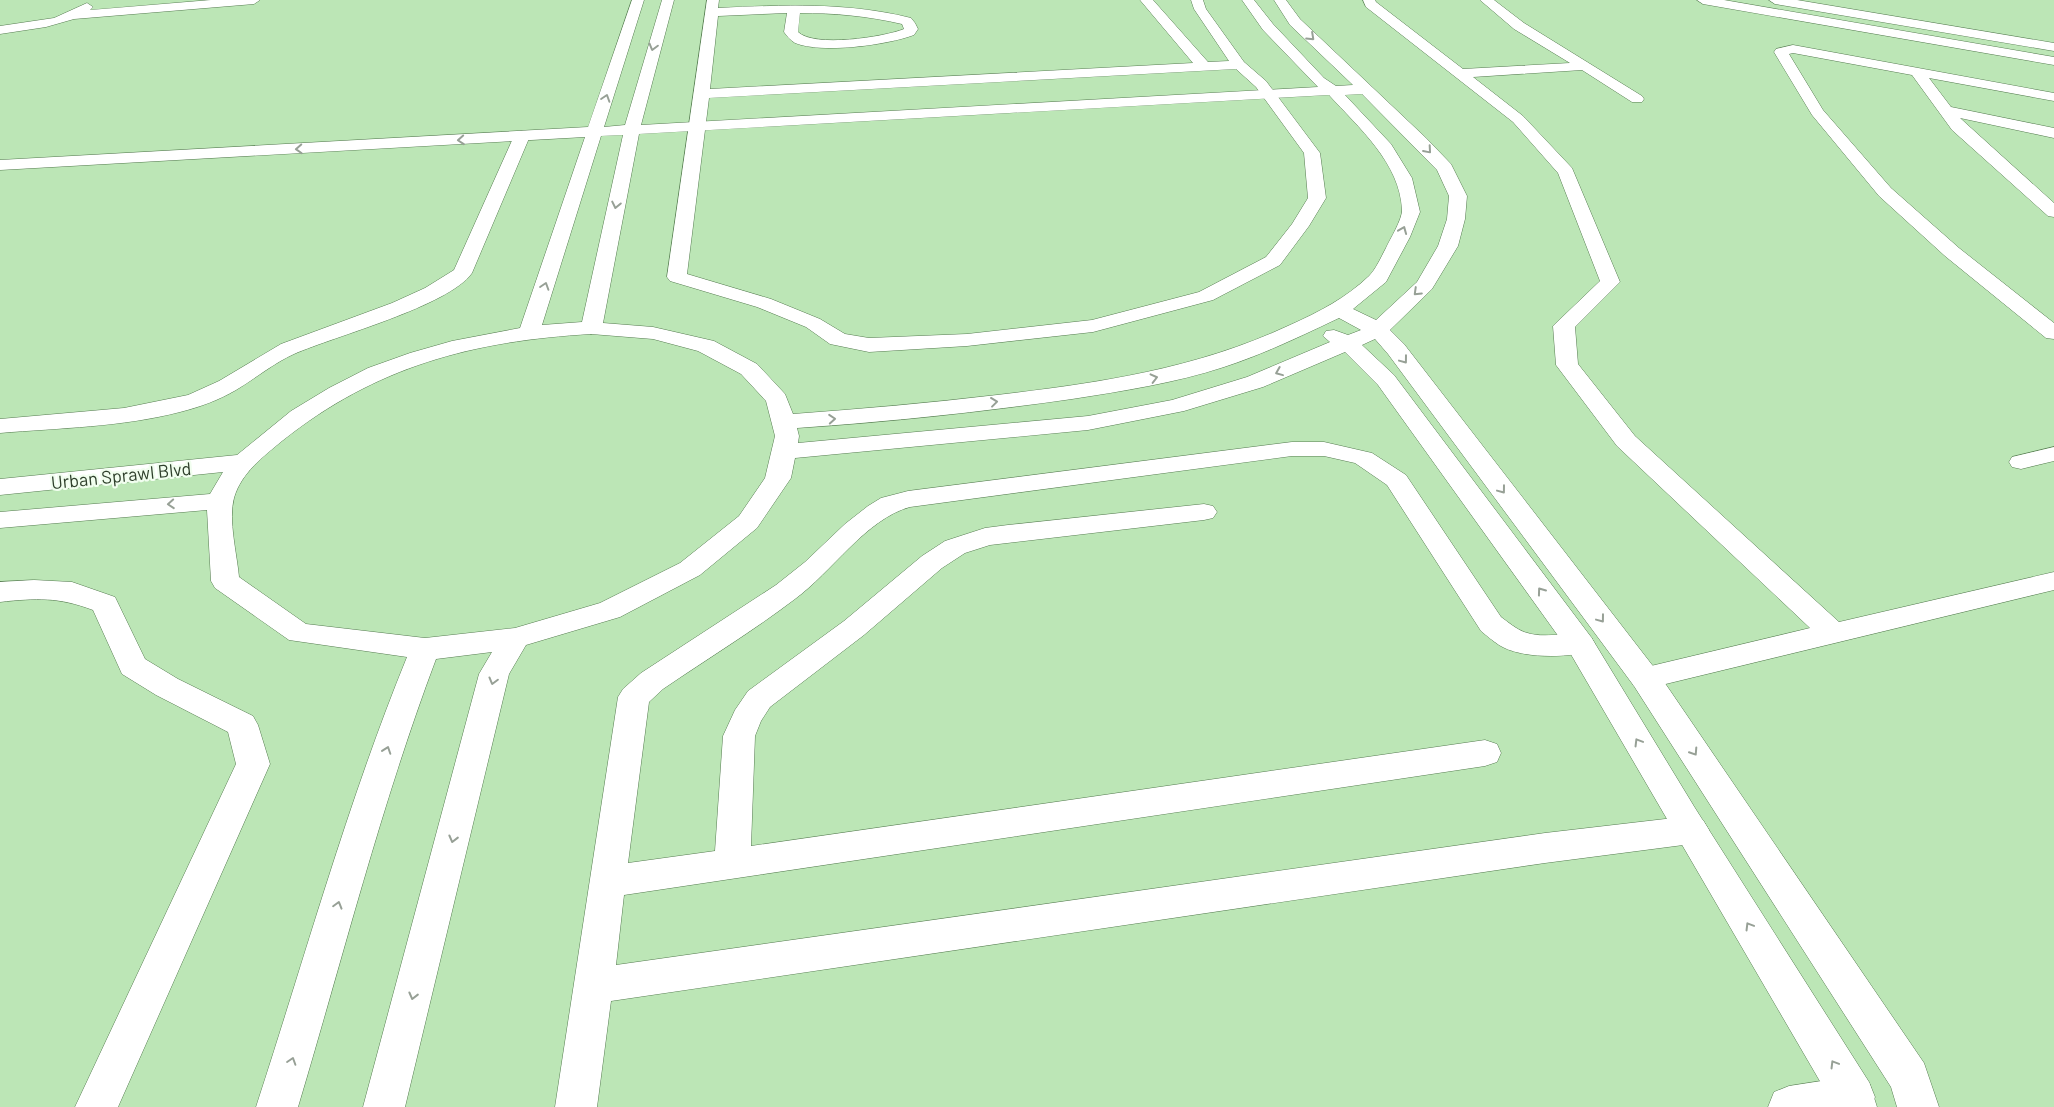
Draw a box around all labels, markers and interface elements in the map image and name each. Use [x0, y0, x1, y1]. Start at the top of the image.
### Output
one-way arrow [1305, 31, 1314, 40]
one-way arrow [649, 42, 659, 50]
one-way arrow [601, 94, 611, 103]
one-way arrow [457, 134, 465, 145]
one-way arrow [294, 143, 302, 154]
one-way arrow [1423, 144, 1432, 153]
one-way arrow [611, 200, 622, 209]
one-way arrow [1397, 226, 1408, 235]
one-way arrow [539, 282, 549, 290]
one-way arrow [1414, 286, 1423, 295]
one-way arrow [1399, 354, 1407, 363]
one-way arrow [1275, 366, 1284, 377]
one-way arrow [1150, 373, 1159, 384]
one-way arrow [990, 397, 998, 408]
one-way arrow [828, 413, 836, 424]
street label: Urban Sprawl Blvd [50, 457, 192, 493]
one-way arrow [1497, 484, 1505, 493]
one-way arrow [167, 499, 175, 510]
one-way arrow [1537, 587, 1547, 596]
one-way arrow [1595, 613, 1603, 622]
one-way arrow [488, 676, 498, 685]
one-way arrow [1634, 738, 1644, 747]
one-way arrow [381, 746, 391, 755]
one-way arrow [1688, 746, 1697, 756]
one-way arrow [448, 834, 459, 843]
one-way arrow [332, 900, 343, 909]
one-way arrow [1746, 922, 1756, 931]
one-way arrow [408, 992, 419, 1000]
one-way arrow [286, 1057, 296, 1065]
one-way arrow [1831, 1061, 1841, 1070]

